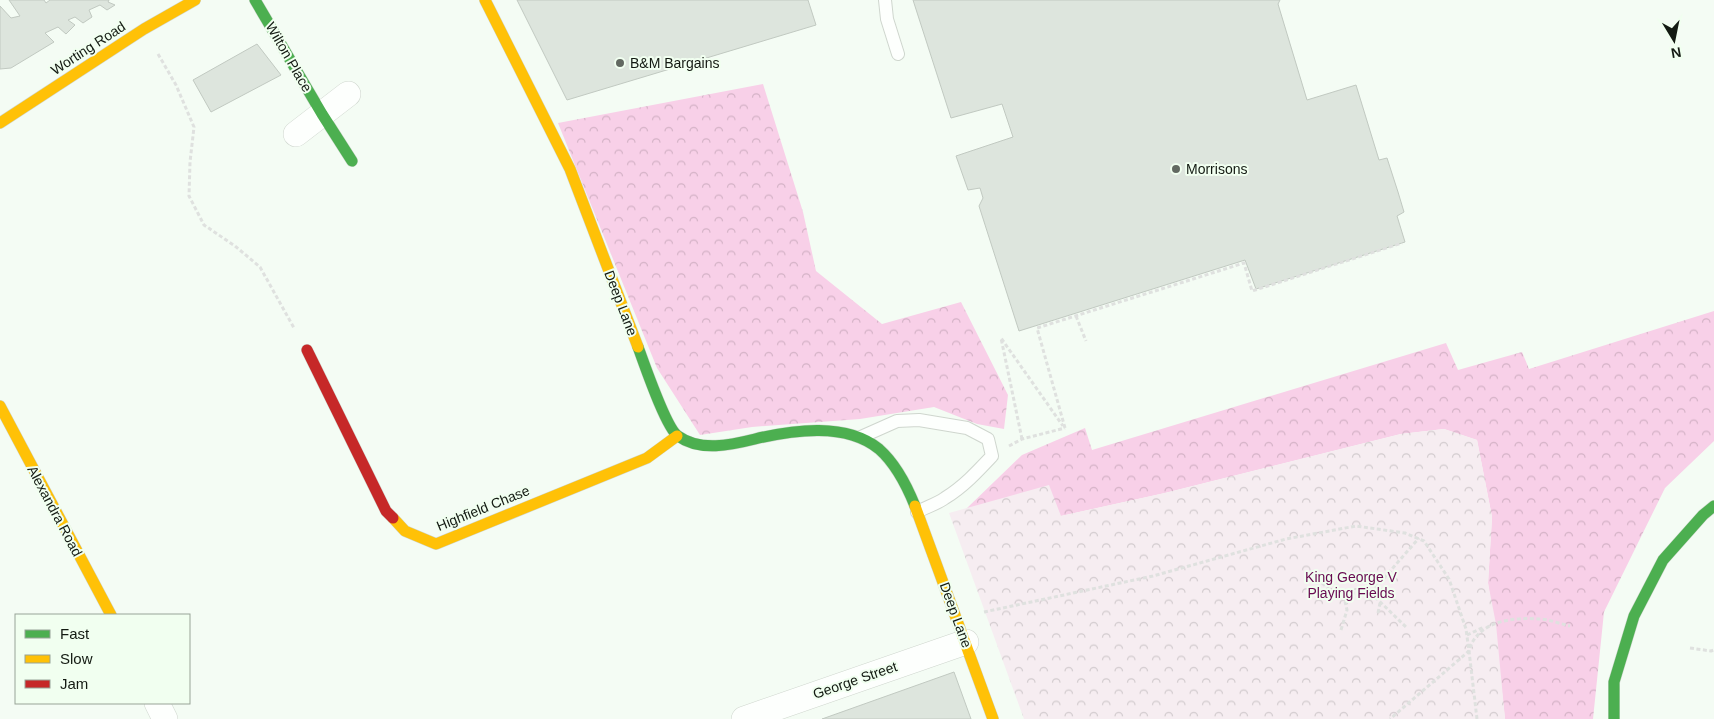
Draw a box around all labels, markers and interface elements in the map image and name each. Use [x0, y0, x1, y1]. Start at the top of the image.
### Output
north arrow [1649, 15, 1699, 65]
street label: Worting Road [48, 18, 128, 78]
street label: Wilton Place [263, 19, 315, 95]
text: N [1670, 44, 1683, 62]
place label: B&M Bargains [630, 55, 719, 71]
marker: B&M Bargains [614, 57, 626, 69]
place label: Morrisons [1186, 161, 1247, 177]
marker: Morrisons [1170, 163, 1182, 175]
street label: Deep Lane [601, 268, 641, 338]
street label: Alexandra Road [24, 463, 86, 559]
street label: Highfield Chase [434, 482, 532, 534]
park label: King George V Playing Fields [1305, 569, 1398, 601]
street label: Deep Lane [937, 580, 975, 650]
legend [15, 614, 190, 704]
text: Fast [60, 625, 90, 642]
text: Slow [60, 650, 93, 667]
street label: George Street [811, 658, 899, 702]
text: Jam [60, 675, 88, 692]

